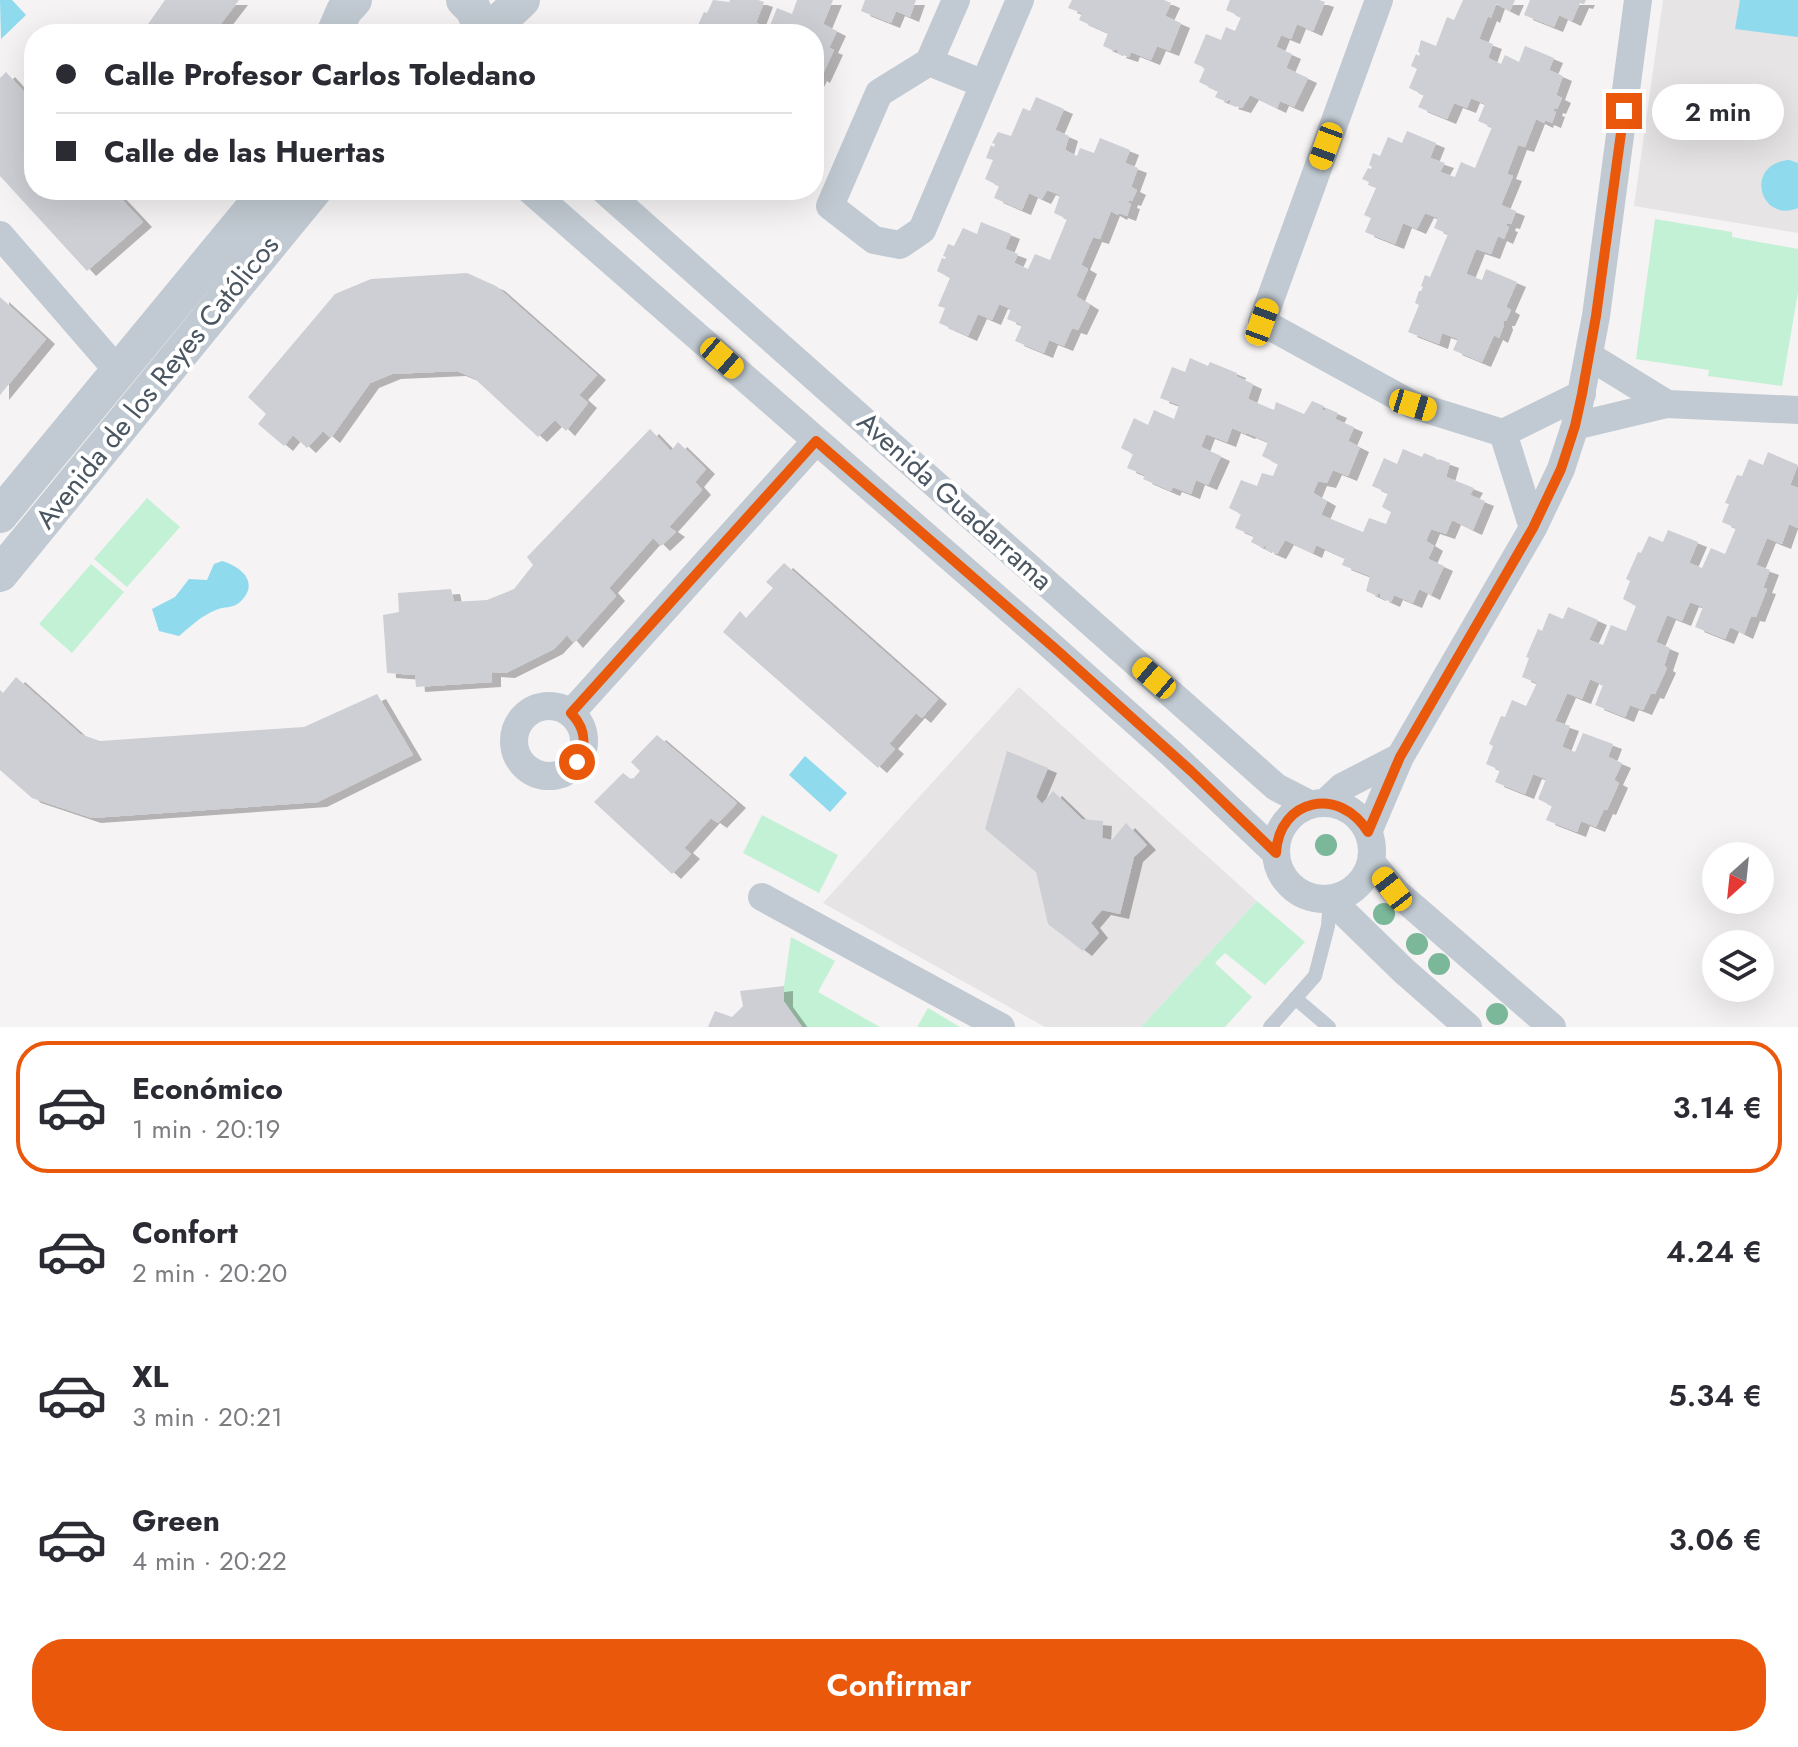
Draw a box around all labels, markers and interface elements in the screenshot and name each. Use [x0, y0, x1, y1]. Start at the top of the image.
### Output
text: Calle Profesor Carlos Toledano [104, 53, 536, 96]
callout: 2 min [1652, 83, 1784, 139]
route end [1606, 93, 1642, 129]
text: 2 min [1685, 93, 1751, 131]
car [1307, 119, 1345, 173]
text: Calle de las Huertas [104, 130, 385, 173]
street label: Avenida de los Reyes Católicos [25, 226, 289, 538]
car [1243, 295, 1281, 349]
car [696, 333, 748, 383]
car [1387, 387, 1439, 423]
street label: Avenida Guadarrama [848, 402, 1062, 600]
car [1128, 653, 1180, 703]
route start [559, 744, 595, 780]
north arrow [1702, 842, 1774, 914]
map controls [1702, 842, 1774, 1002]
car [1368, 863, 1416, 915]
button: layers [1702, 930, 1774, 1002]
text: Económico [132, 1067, 283, 1110]
icon: car [36, 1071, 108, 1143]
text: 3.14 € [1673, 1086, 1762, 1129]
text: 1 min · 20:19 [132, 1110, 280, 1148]
text: Confort [132, 1211, 238, 1254]
icon: car [36, 1215, 108, 1287]
text: 4.24 € [1666, 1230, 1762, 1273]
text: 2 min · 20:20 [132, 1254, 287, 1292]
text: XL [132, 1355, 168, 1398]
icon: car [36, 1359, 108, 1431]
text: 5.34 € [1668, 1374, 1762, 1417]
text: 3 min · 20:21 [132, 1398, 283, 1436]
text: Green [132, 1499, 220, 1542]
icon: car [36, 1503, 108, 1575]
text: 3.06 € [1669, 1518, 1762, 1561]
text: 4 min · 20:22 [132, 1542, 287, 1580]
button: Confirmar [32, 1639, 1766, 1731]

